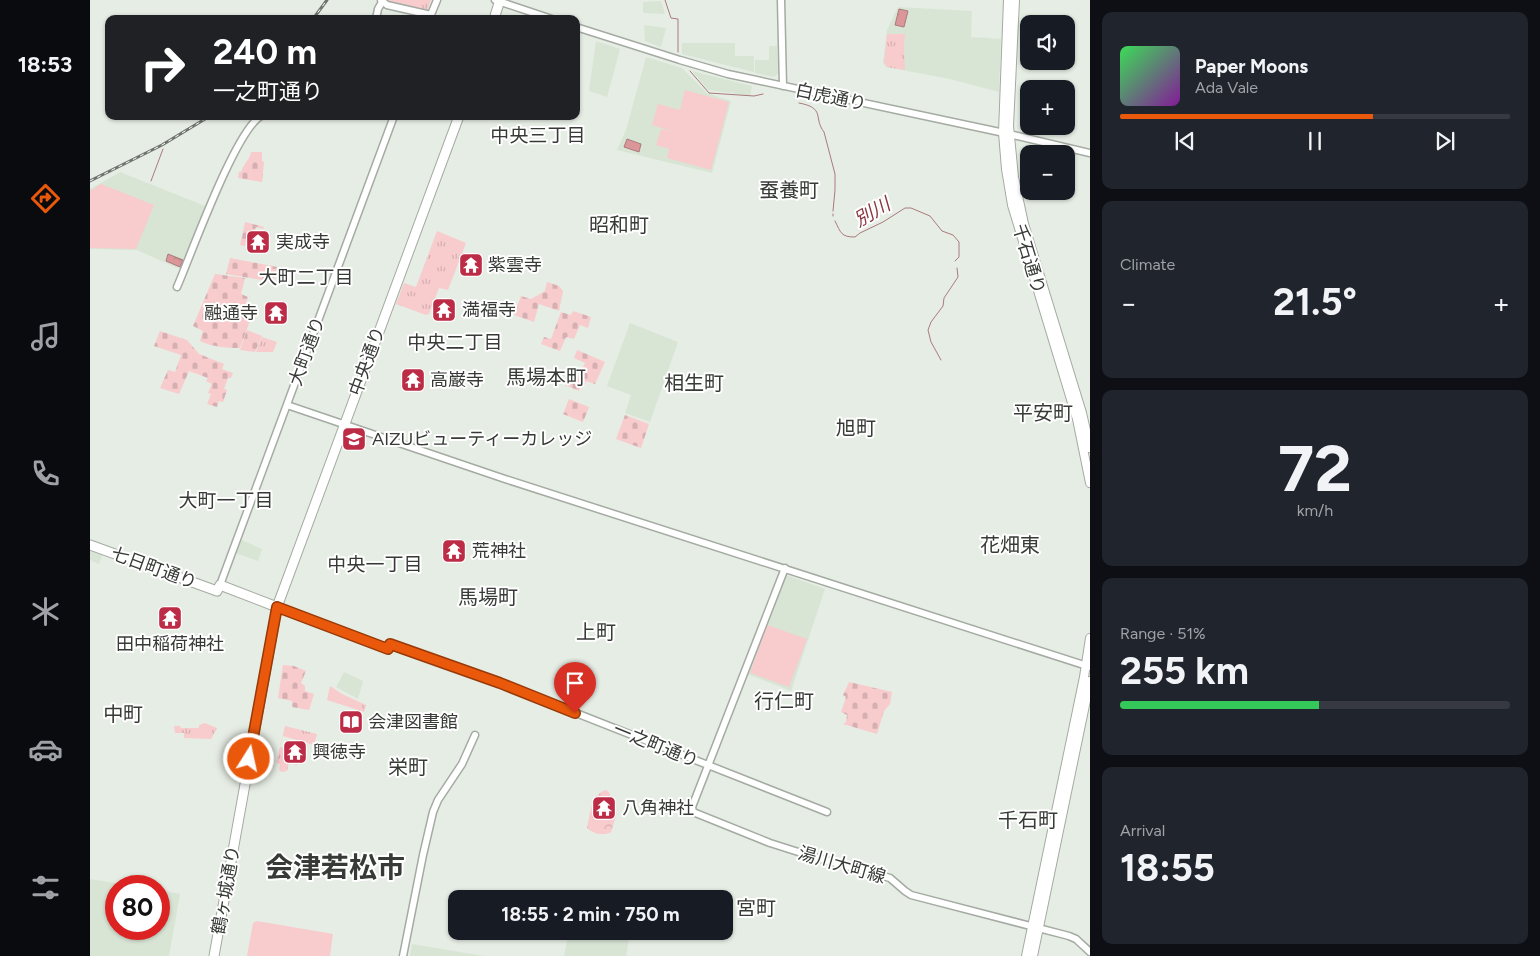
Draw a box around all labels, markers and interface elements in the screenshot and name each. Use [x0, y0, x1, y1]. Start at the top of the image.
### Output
map controls [1020, 15, 1075, 200]
button: sound [1020, 15, 1075, 70]
text: 240 m [213, 31, 317, 73]
icon: right [130, 35, 195, 100]
text: 18:53 [18, 51, 72, 78]
text: Paper Moons [1195, 55, 1308, 78]
text: 一之町通り [213, 78, 323, 105]
text: Ada Vale [1195, 78, 1258, 97]
street label: 白虎通り [793, 79, 869, 115]
button: + [1020, 80, 1075, 135]
district label: 中央三丁目 [490, 124, 586, 147]
icon: previous [1171, 127, 1199, 155]
icon: pause [1301, 127, 1329, 155]
icon: next [1431, 127, 1459, 155]
button: − [1020, 145, 1075, 200]
district label: 蚕養町 [759, 178, 819, 202]
icon: directions [28, 181, 63, 216]
water label: 別川 [850, 192, 896, 231]
district label: 昭和町 [589, 213, 649, 237]
street label: 千石通り [1008, 221, 1050, 297]
temple icon: 実成寺 [245, 229, 271, 255]
place label: 実成寺 [276, 231, 330, 253]
temple icon: 紫雲寺 [458, 252, 484, 278]
place label: 紫雲寺 [488, 254, 542, 276]
text: Climate [1120, 255, 1175, 274]
district label: 大町二丁目 [258, 266, 354, 289]
text: 21.5° [1273, 279, 1357, 325]
text: − [1120, 286, 1137, 320]
text: + [1493, 286, 1510, 320]
temple icon: 満福寺 [431, 297, 457, 323]
place label: 満福寺 [462, 299, 516, 321]
temple icon: 融通寺 [263, 300, 289, 326]
place label: 融通寺 [204, 302, 258, 324]
street label: 大町通り [284, 313, 330, 389]
icon: music [28, 319, 63, 354]
street label: 中央通り [344, 323, 390, 399]
district label: 中央二丁目 [407, 331, 503, 354]
district label: 馬場本町 [506, 365, 586, 389]
temple icon: 高巌寺 [400, 367, 426, 393]
place label: 高巌寺 [430, 369, 484, 391]
district label: 相生町 [664, 371, 724, 395]
district label: 平安町 [1013, 401, 1073, 425]
district label: 旭町 [836, 416, 876, 440]
school or university icon: AIZUビューティーカレッジ [341, 426, 367, 452]
place label: AIZUビューティーカレッジ [372, 428, 592, 450]
text: 72 [1278, 429, 1352, 507]
icon: phone [28, 456, 63, 491]
district label: 大町一丁目 [178, 489, 274, 512]
text: km/h [1297, 501, 1333, 520]
district label: 花畑東 [980, 533, 1040, 557]
temple icon: 荒神社 [441, 538, 467, 564]
place label: 荒神社 [472, 540, 526, 562]
street label: 七日町通り [108, 542, 200, 594]
district label: 中央一丁目 [327, 553, 423, 576]
district label: 馬場町 [458, 585, 518, 609]
icon: climate [28, 594, 63, 629]
temple icon: 田中稲荷神社 [157, 605, 183, 631]
district label: 上町 [576, 620, 616, 644]
text: Range · 51% [1120, 624, 1206, 643]
place label: 田中稲荷神社 [116, 633, 224, 655]
text: 255 km [1120, 648, 1249, 694]
pin [554, 662, 596, 713]
icon: arrive [561, 669, 589, 697]
district label: 行仁町 [754, 689, 814, 713]
district label: 中町 [103, 702, 143, 726]
library icon: 会津図書館 [338, 709, 364, 735]
place label: 会津図書館 [368, 711, 458, 733]
street label: 一之町通り [610, 718, 702, 772]
icon: car [28, 732, 63, 767]
position arrow [222, 732, 274, 784]
temple icon: 興徳寺 [282, 739, 308, 765]
place label: 興徳寺 [312, 741, 366, 763]
district label: 栄町 [388, 755, 428, 779]
temple icon: 八角神社 [591, 795, 617, 821]
place label: 八角神社 [622, 797, 694, 819]
district label: 千石町 [998, 808, 1058, 832]
text: Arrival [1120, 821, 1165, 840]
street label: 湯川大町線 [796, 842, 888, 888]
street label: 鶴ヶ城通り [207, 844, 245, 936]
text: 18:55 [1120, 845, 1215, 891]
district label: 会津若松市 [265, 850, 405, 884]
icon: filters [28, 870, 63, 905]
speed limit sign: 80 [105, 875, 170, 940]
district label: 宮町 [736, 896, 776, 920]
text: 18:55 · 2 min · 750 m [501, 903, 680, 926]

